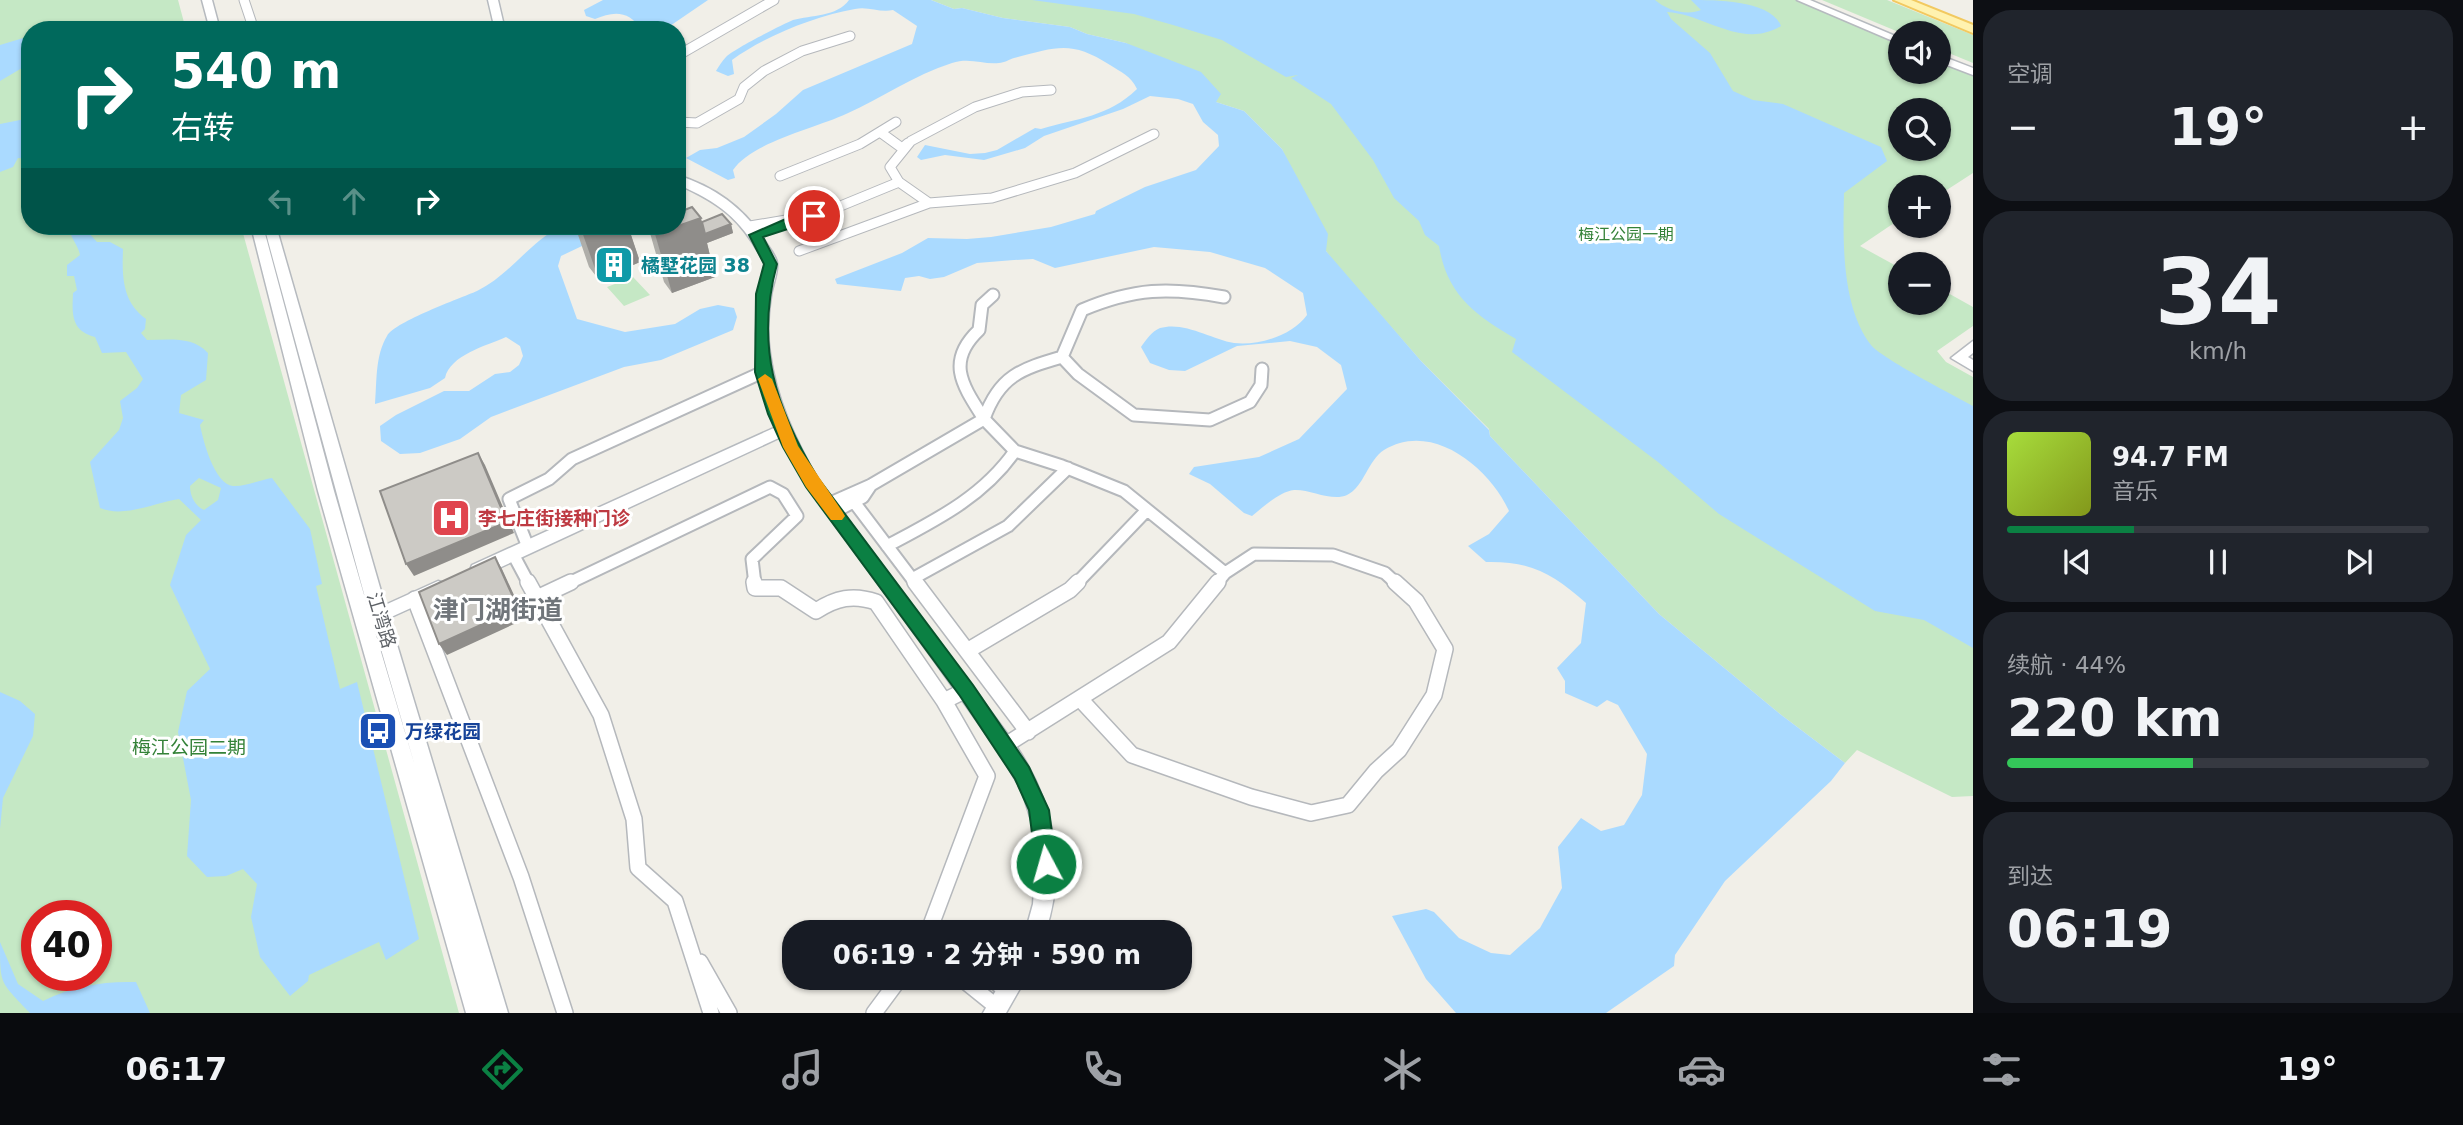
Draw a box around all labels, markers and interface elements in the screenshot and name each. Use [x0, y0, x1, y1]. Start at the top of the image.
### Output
map controls [1888, 21, 1951, 315]
button: sound [1888, 21, 1951, 84]
text: 540 m [171, 43, 341, 100]
icon: right [56, 49, 147, 140]
text: 空调 [2007, 61, 2053, 87]
text: 19° [2169, 97, 2267, 157]
button: search [1888, 98, 1951, 161]
text: − [2007, 105, 2039, 149]
text: + [2397, 105, 2429, 149]
text: 右转 [171, 109, 235, 147]
button: + [1888, 175, 1951, 238]
icon: left [262, 182, 300, 220]
icon: ahead [335, 182, 373, 220]
icon: right [408, 182, 446, 220]
pin [784, 186, 844, 246]
icon: arrive [795, 197, 833, 235]
park label: 梅江公园一期 [1578, 225, 1674, 244]
text: 34 [2155, 240, 2281, 345]
building icon: 橘墅花园 38 [593, 244, 635, 286]
button: − [1888, 252, 1951, 315]
place label: 橘墅花园 38 [641, 254, 750, 276]
text: km/h [2189, 338, 2247, 364]
text: 94.7 FM [2112, 442, 2229, 472]
text: 音乐 [2112, 478, 2158, 504]
hospital icon: 李七庄街接种门诊 [430, 497, 472, 539]
place label: 李七庄街接种门诊 [478, 507, 631, 529]
icon: previous [2058, 543, 2096, 581]
icon: pause [2199, 543, 2237, 581]
icon: next [2340, 543, 2378, 581]
street label: 江湾路 [363, 590, 401, 650]
district label: 津门湖街道 [433, 595, 563, 625]
text: 续航 · 44% [2007, 652, 2126, 678]
text: 220 km [2007, 688, 2222, 748]
bus stop icon: 万绿花园 [357, 710, 399, 752]
place label: 万绿花园 [405, 720, 481, 742]
park label: 梅江公园二期 [132, 736, 246, 758]
position arrow [1009, 827, 1083, 901]
text: 到达 [2007, 863, 2053, 889]
text: 06:19 [2007, 899, 2173, 959]
speed limit sign: 40 [21, 900, 112, 991]
text: 06:19 · 2 分钟 · 590 m [833, 940, 1141, 970]
icon: directions [478, 1045, 527, 1094]
icon: music [778, 1045, 827, 1094]
icon: phone [1078, 1045, 1127, 1094]
icon: climate [1378, 1045, 1427, 1094]
icon: car [1677, 1045, 1726, 1094]
icon: filters [1977, 1045, 2026, 1094]
text: 06:17 [125, 1050, 227, 1088]
text: 19° [2277, 1050, 2337, 1088]

